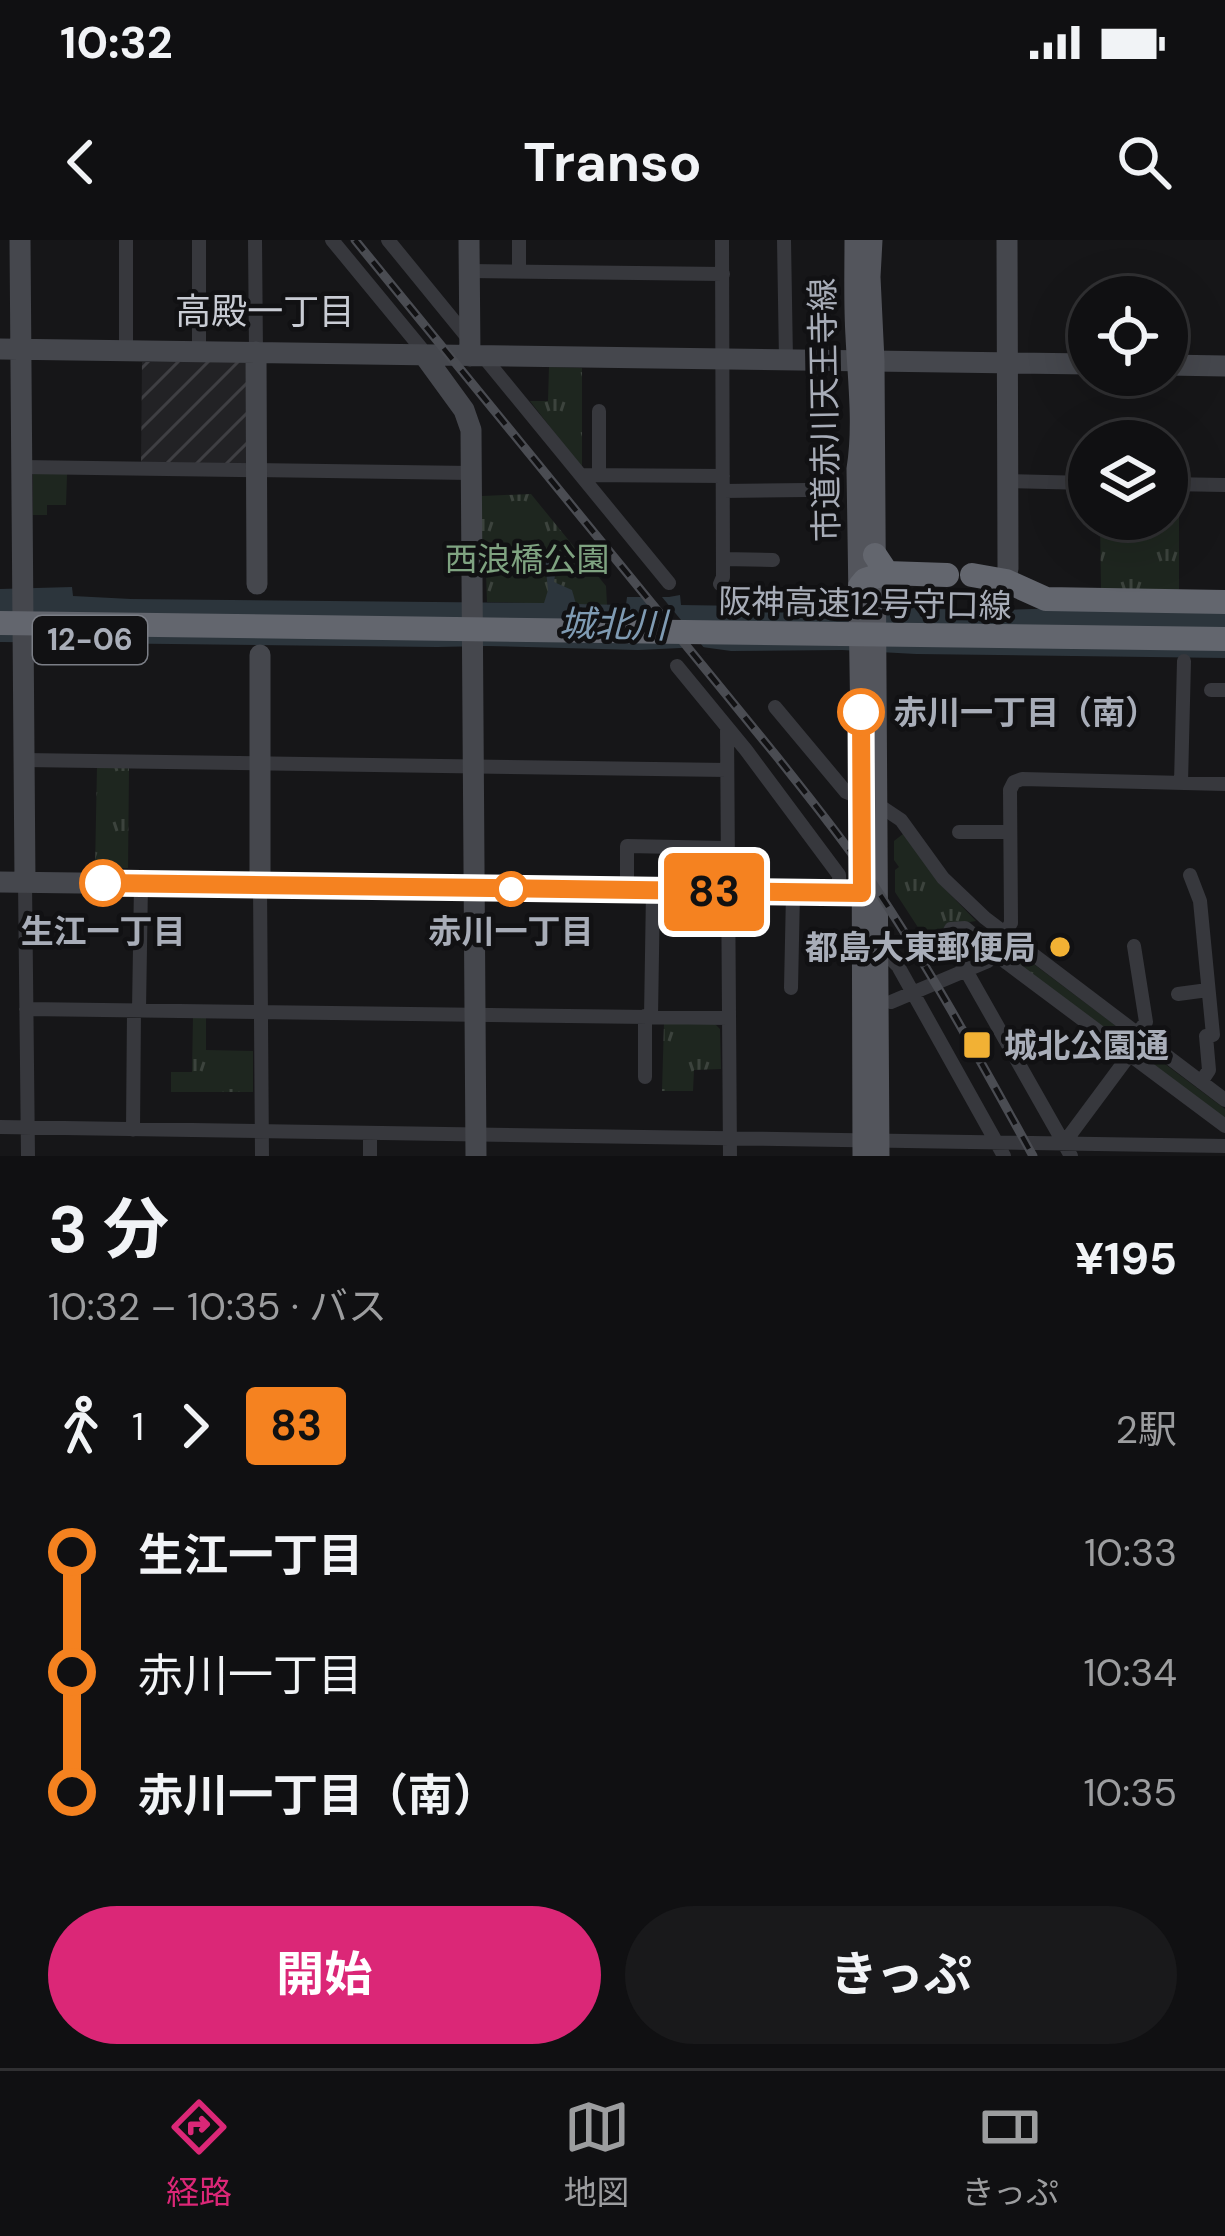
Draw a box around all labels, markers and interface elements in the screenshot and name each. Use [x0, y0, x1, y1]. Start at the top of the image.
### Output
text: 10:32 [60, 13, 173, 72]
text: Transo [523, 127, 702, 198]
icon: back [48, 129, 114, 195]
icon: search [1111, 129, 1177, 195]
map controls [1068, 276, 1188, 540]
button: locate [1068, 276, 1188, 396]
street label: 市道赤川天王寺線 [801, 278, 848, 542]
district label: 高殿一丁目 [175, 288, 355, 335]
button: layers [1068, 420, 1188, 540]
park label: 西浪橋公園 [445, 538, 610, 581]
street label: 阪神高速12号守口線 [718, 579, 1012, 628]
water label: 城北川 [559, 600, 671, 649]
road number: 12-06 [33, 616, 147, 664]
marker: 赤川一丁目（南） [839, 690, 883, 734]
place label: 赤川一丁目（南） [894, 691, 1158, 734]
line badge: 83 [660, 853, 768, 931]
marker: 生江一丁目 [81, 861, 125, 905]
text: 83 [688, 864, 740, 919]
marker: 赤川一丁目 [495, 873, 527, 905]
place label: 生江一丁目 [21, 910, 186, 953]
place label: 赤川一丁目 [429, 910, 594, 953]
place label: 都島大東郵便局 [805, 926, 1036, 969]
marker: 都島大東郵便局 [1047, 934, 1073, 960]
place label: 城北公園通 [1004, 1024, 1169, 1067]
marker: 城北公園通 [961, 1029, 993, 1061]
text: 3 分 [48, 1187, 169, 1272]
text: ¥195 [1075, 1229, 1177, 1288]
text: 10:32 – 10:35 · バス [48, 1281, 387, 1332]
icon: walk [48, 1393, 114, 1459]
icon: forward [162, 1393, 228, 1459]
text: 83 [270, 1398, 322, 1453]
text: 1 [132, 1401, 144, 1452]
text: 2駅 [1116, 1404, 1177, 1455]
text: 生江一丁目 [138, 1526, 363, 1585]
text: 10:33 [1084, 1527, 1177, 1578]
text: 赤川一丁目 [138, 1646, 363, 1705]
text: 10:34 [1084, 1647, 1177, 1698]
text: 赤川一丁目（南） [138, 1766, 498, 1825]
text: 10:35 [1083, 1767, 1177, 1818]
button: 開始 [48, 1906, 601, 2044]
button: きっぷ [625, 1906, 1177, 2044]
tab: 経路 [166, 2094, 232, 2214]
tab: 地図 [564, 2094, 630, 2214]
tab: きっぷ [961, 2094, 1059, 2214]

